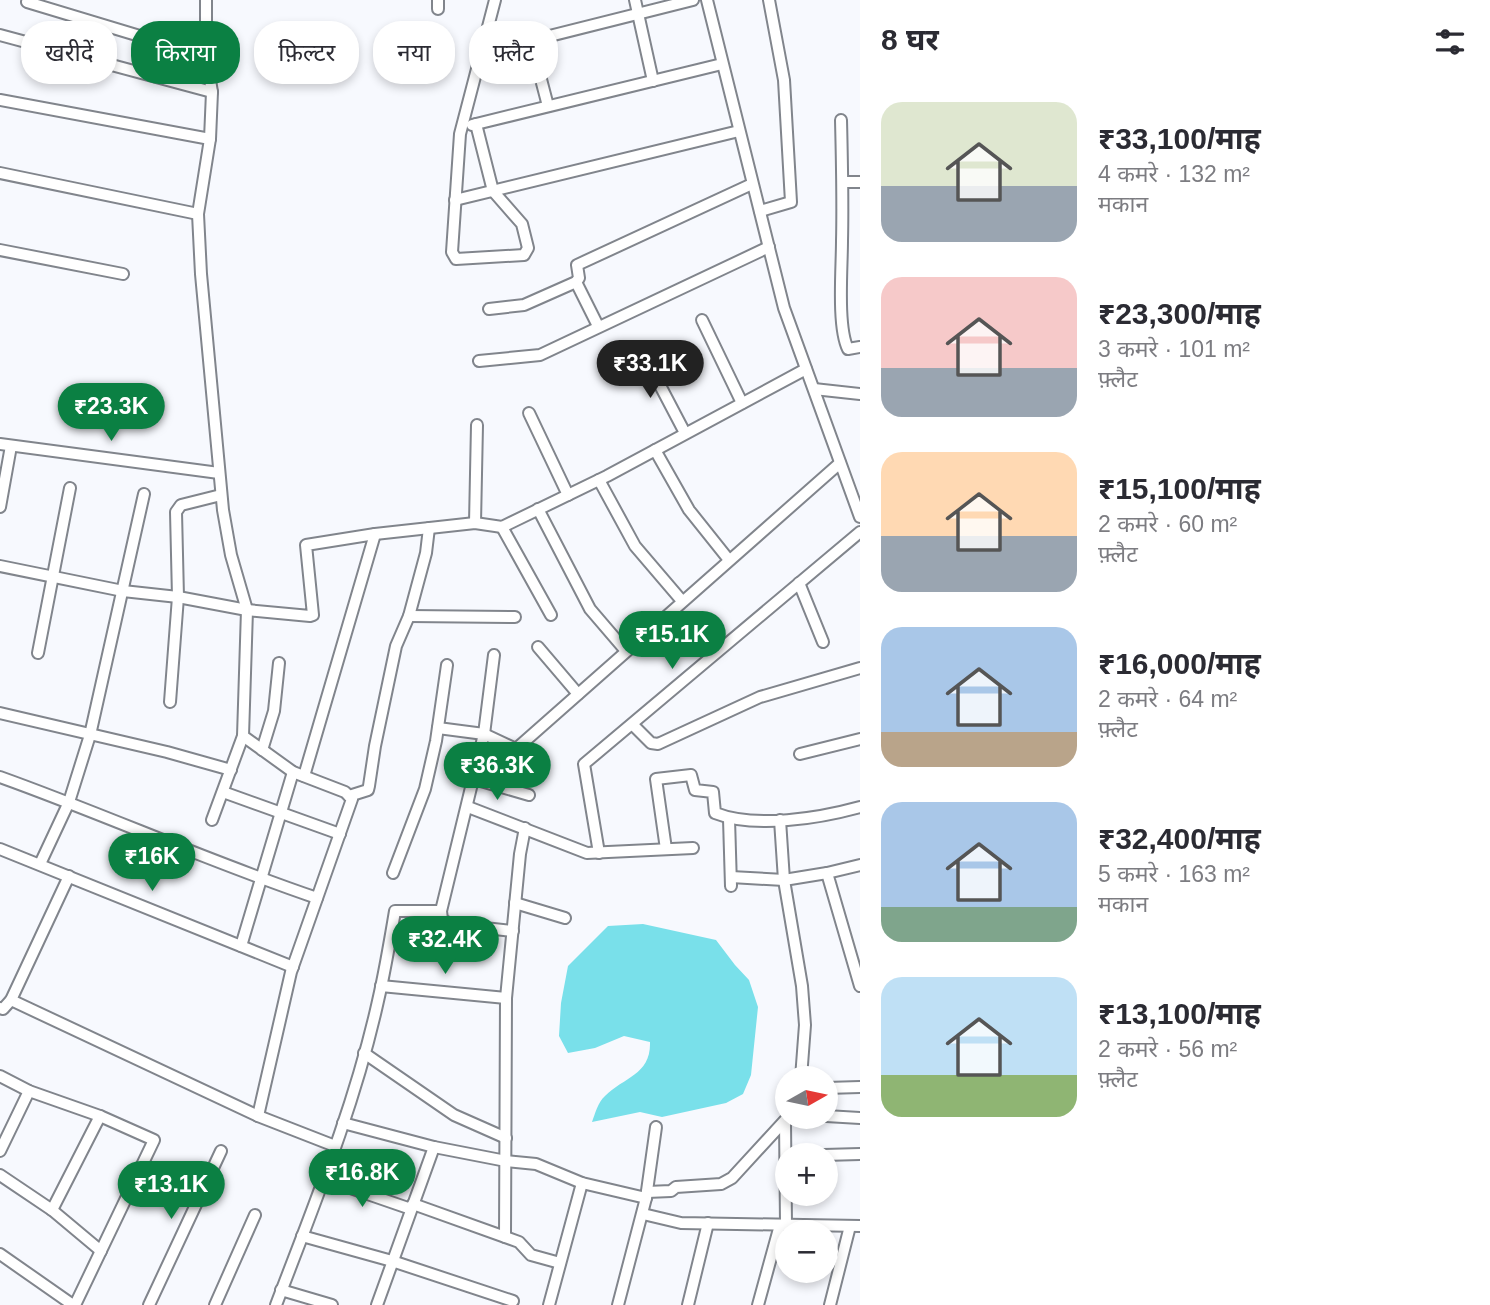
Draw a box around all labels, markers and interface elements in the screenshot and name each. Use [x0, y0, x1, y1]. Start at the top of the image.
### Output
chip: खरीदें [21, 21, 117, 84]
chip: किराया [131, 21, 240, 84]
chip: फ़िल्टर [254, 21, 359, 84]
chip: नया [373, 21, 455, 84]
chip: फ़्लैट [469, 21, 558, 84]
text: 8 घर [881, 23, 939, 56]
icon: filters [1431, 23, 1469, 61]
text: ₹33,100/माह [1098, 122, 1261, 155]
icon: home [937, 130, 1021, 214]
text: 4 कमरे · 132 m² [1098, 161, 1250, 187]
text: मकान [1098, 191, 1148, 217]
text: ₹23,300/माह [1098, 297, 1261, 330]
icon: home [937, 305, 1021, 389]
text: 3 कमरे · 101 m² [1098, 336, 1250, 362]
pin: ₹33.1K [593, 340, 707, 400]
text: ₹33.1K [613, 350, 687, 376]
text: फ़्लैट [1098, 366, 1138, 392]
pin: ₹23.3K [54, 384, 168, 443]
text: ₹23.3K [74, 393, 148, 419]
text: ₹15,100/माह [1098, 472, 1261, 505]
icon: home [937, 480, 1021, 564]
text: 2 कमरे · 60 m² [1098, 511, 1237, 537]
text: फ़्लैट [1098, 541, 1138, 567]
pin: ₹15.1K [615, 612, 729, 671]
text: ₹15.1K [635, 621, 709, 647]
text: ₹16,000/माह [1098, 647, 1261, 680]
icon: home [937, 655, 1021, 739]
text: 2 कमरे · 64 m² [1098, 686, 1237, 712]
text: फ़्लैट [1098, 716, 1138, 742]
pin: ₹36.3K [440, 742, 554, 802]
text: ₹36.3K [460, 752, 534, 778]
text: ₹32,400/माह [1098, 822, 1261, 855]
icon: home [937, 830, 1021, 914]
pin: ₹16K [111, 834, 193, 893]
text: ₹16K [124, 843, 180, 869]
text: 5 कमरे · 163 m² [1098, 861, 1250, 887]
text: मकान [1098, 891, 1148, 917]
pin: ₹32.4K [388, 916, 502, 976]
text: ₹32.4K [408, 926, 482, 952]
text: ₹13,100/माह [1098, 997, 1261, 1030]
icon: home [937, 1005, 1021, 1089]
text: 2 कमरे · 56 m² [1098, 1036, 1237, 1062]
north arrow [775, 1066, 838, 1129]
map controls [775, 1066, 838, 1283]
text: फ़्लैट [1098, 1066, 1138, 1092]
button: + [775, 1143, 838, 1206]
pin: ₹16.8K [305, 1150, 419, 1209]
text: ₹16.8K [325, 1159, 399, 1185]
pin: ₹13.1K [114, 1162, 228, 1221]
text: ₹13.1K [134, 1171, 208, 1197]
button: − [775, 1220, 838, 1283]

